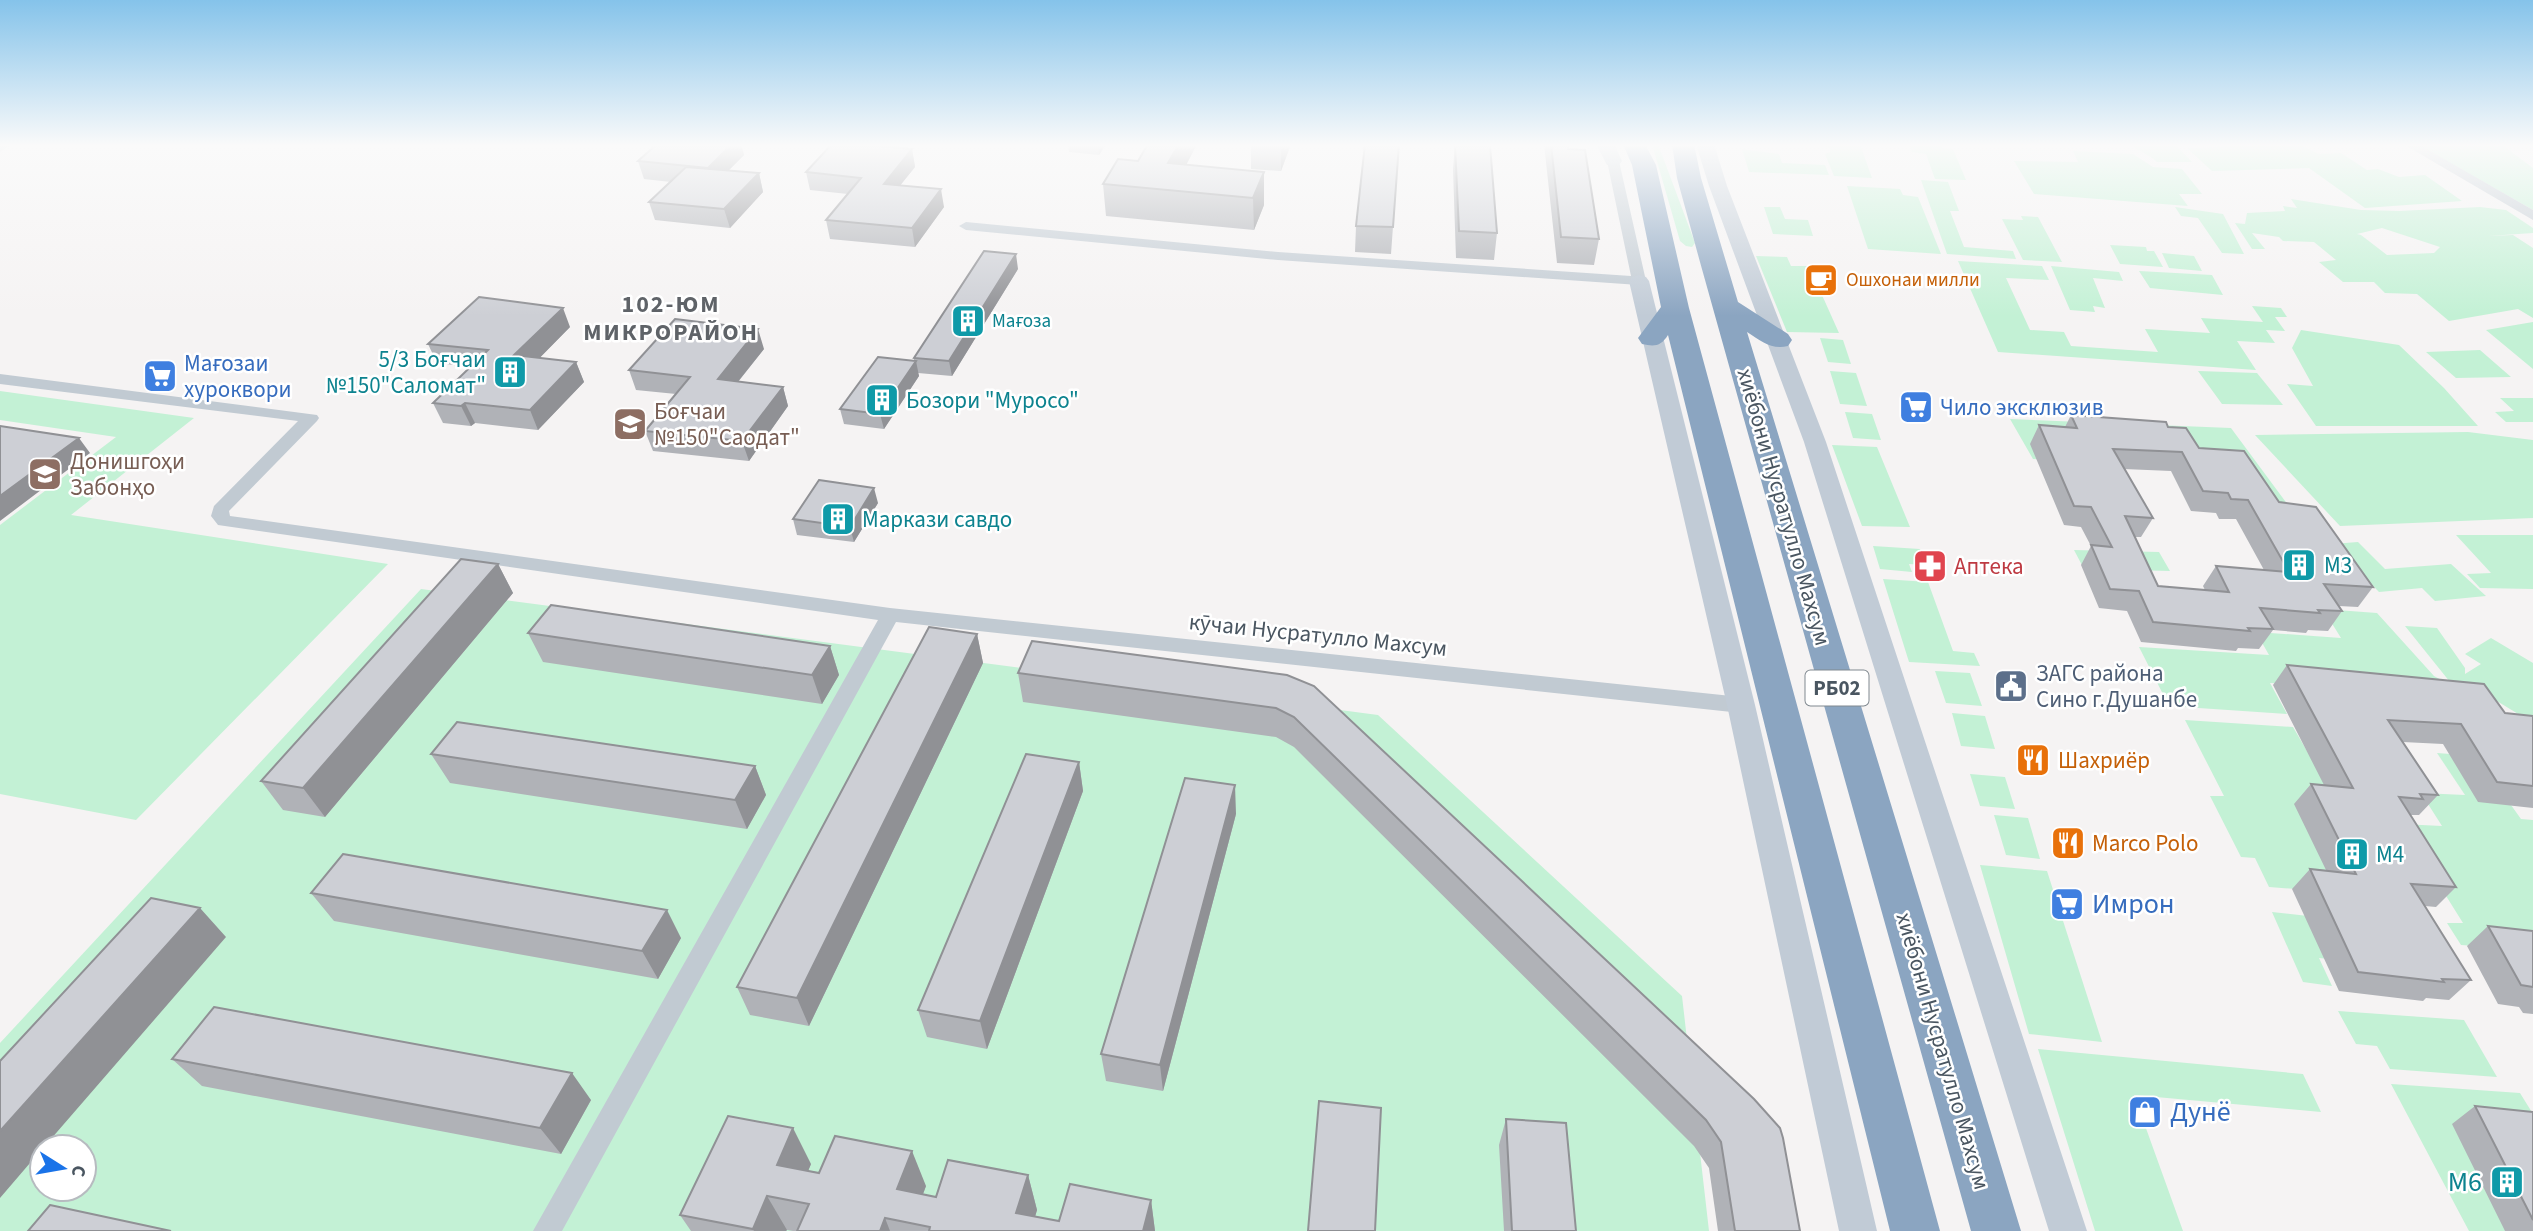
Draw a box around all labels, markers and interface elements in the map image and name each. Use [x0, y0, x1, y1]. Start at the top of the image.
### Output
cafe icon: Ошхонаи милли [1802, 261, 1840, 299]
place label: Ошхонаи милли [1846, 267, 1980, 294]
district label: 102-ЮМ МИКРОРАЙОН [583, 287, 759, 350]
building icon: Мағоза [949, 302, 987, 340]
place label: Мағоза [992, 308, 1051, 335]
place label: 5/3 Боғчаи №150"Саломат" [326, 343, 486, 402]
place label: Мағозаи хуроквори [184, 347, 292, 406]
building icon: 5/3 Боғчаи №150"Саломат" [491, 353, 529, 391]
supermarket icon: Мағозаи хуроквори [141, 357, 179, 395]
street label: хиёбони Нусратулло Махсум [1729, 365, 1839, 649]
building icon: Бозори "Муросо" [863, 381, 901, 419]
place label: Бозори "Муросо" [906, 384, 1079, 417]
supermarket icon: Чило эксклюзив [1897, 388, 1935, 426]
place label: Чило эксклюзив [1940, 391, 2103, 424]
place label: Боғчаи №150"Саодат" [654, 395, 800, 454]
school or university icon: Боғчаи №150"Саодат" [611, 405, 649, 443]
place label: Донишгоҳи Забонҳо [70, 445, 185, 504]
school or university icon: Донишгоҳи Забонҳо [26, 455, 64, 493]
building icon: Маркази савдо [819, 500, 857, 538]
place label: Маркази савдо [862, 503, 1012, 536]
building icon: M3 [2280, 546, 2318, 584]
pharmacy icon: Аптека [1911, 547, 1949, 585]
place label: M3 [2324, 549, 2352, 582]
place label: Аптека [1954, 550, 2024, 583]
street label: кӯчаи Нусратулло Махсум [1187, 605, 1449, 665]
place label: ЗАГС района Сино г.Душанбе [2036, 657, 2197, 716]
public building icon: ЗАГС района Сино г.Душанбе [1992, 667, 2030, 705]
road number: РБ02 [1806, 670, 1868, 706]
restaurant icon: Шахриёр [2014, 741, 2052, 779]
place label: Шахриёр [2058, 744, 2150, 777]
restaurant icon: Marco Polo [2049, 824, 2087, 862]
place label: Marco Polo [2092, 827, 2198, 860]
building icon: М4 [2333, 835, 2371, 873]
place label: М4 [2376, 838, 2404, 871]
place label: Имрон [2092, 884, 2175, 924]
supermarket icon: Имрон [2048, 885, 2086, 923]
street label: хиёбони Нусратулло Махсум [1888, 909, 1998, 1193]
place label: Дунё [2170, 1092, 2231, 1132]
shop icon: Дунё [2126, 1093, 2164, 1131]
north arrow [28, 1133, 98, 1203]
place label: М6 [2448, 1162, 2482, 1202]
text: С [64, 1163, 93, 1179]
building icon: М6 [2488, 1163, 2526, 1201]

